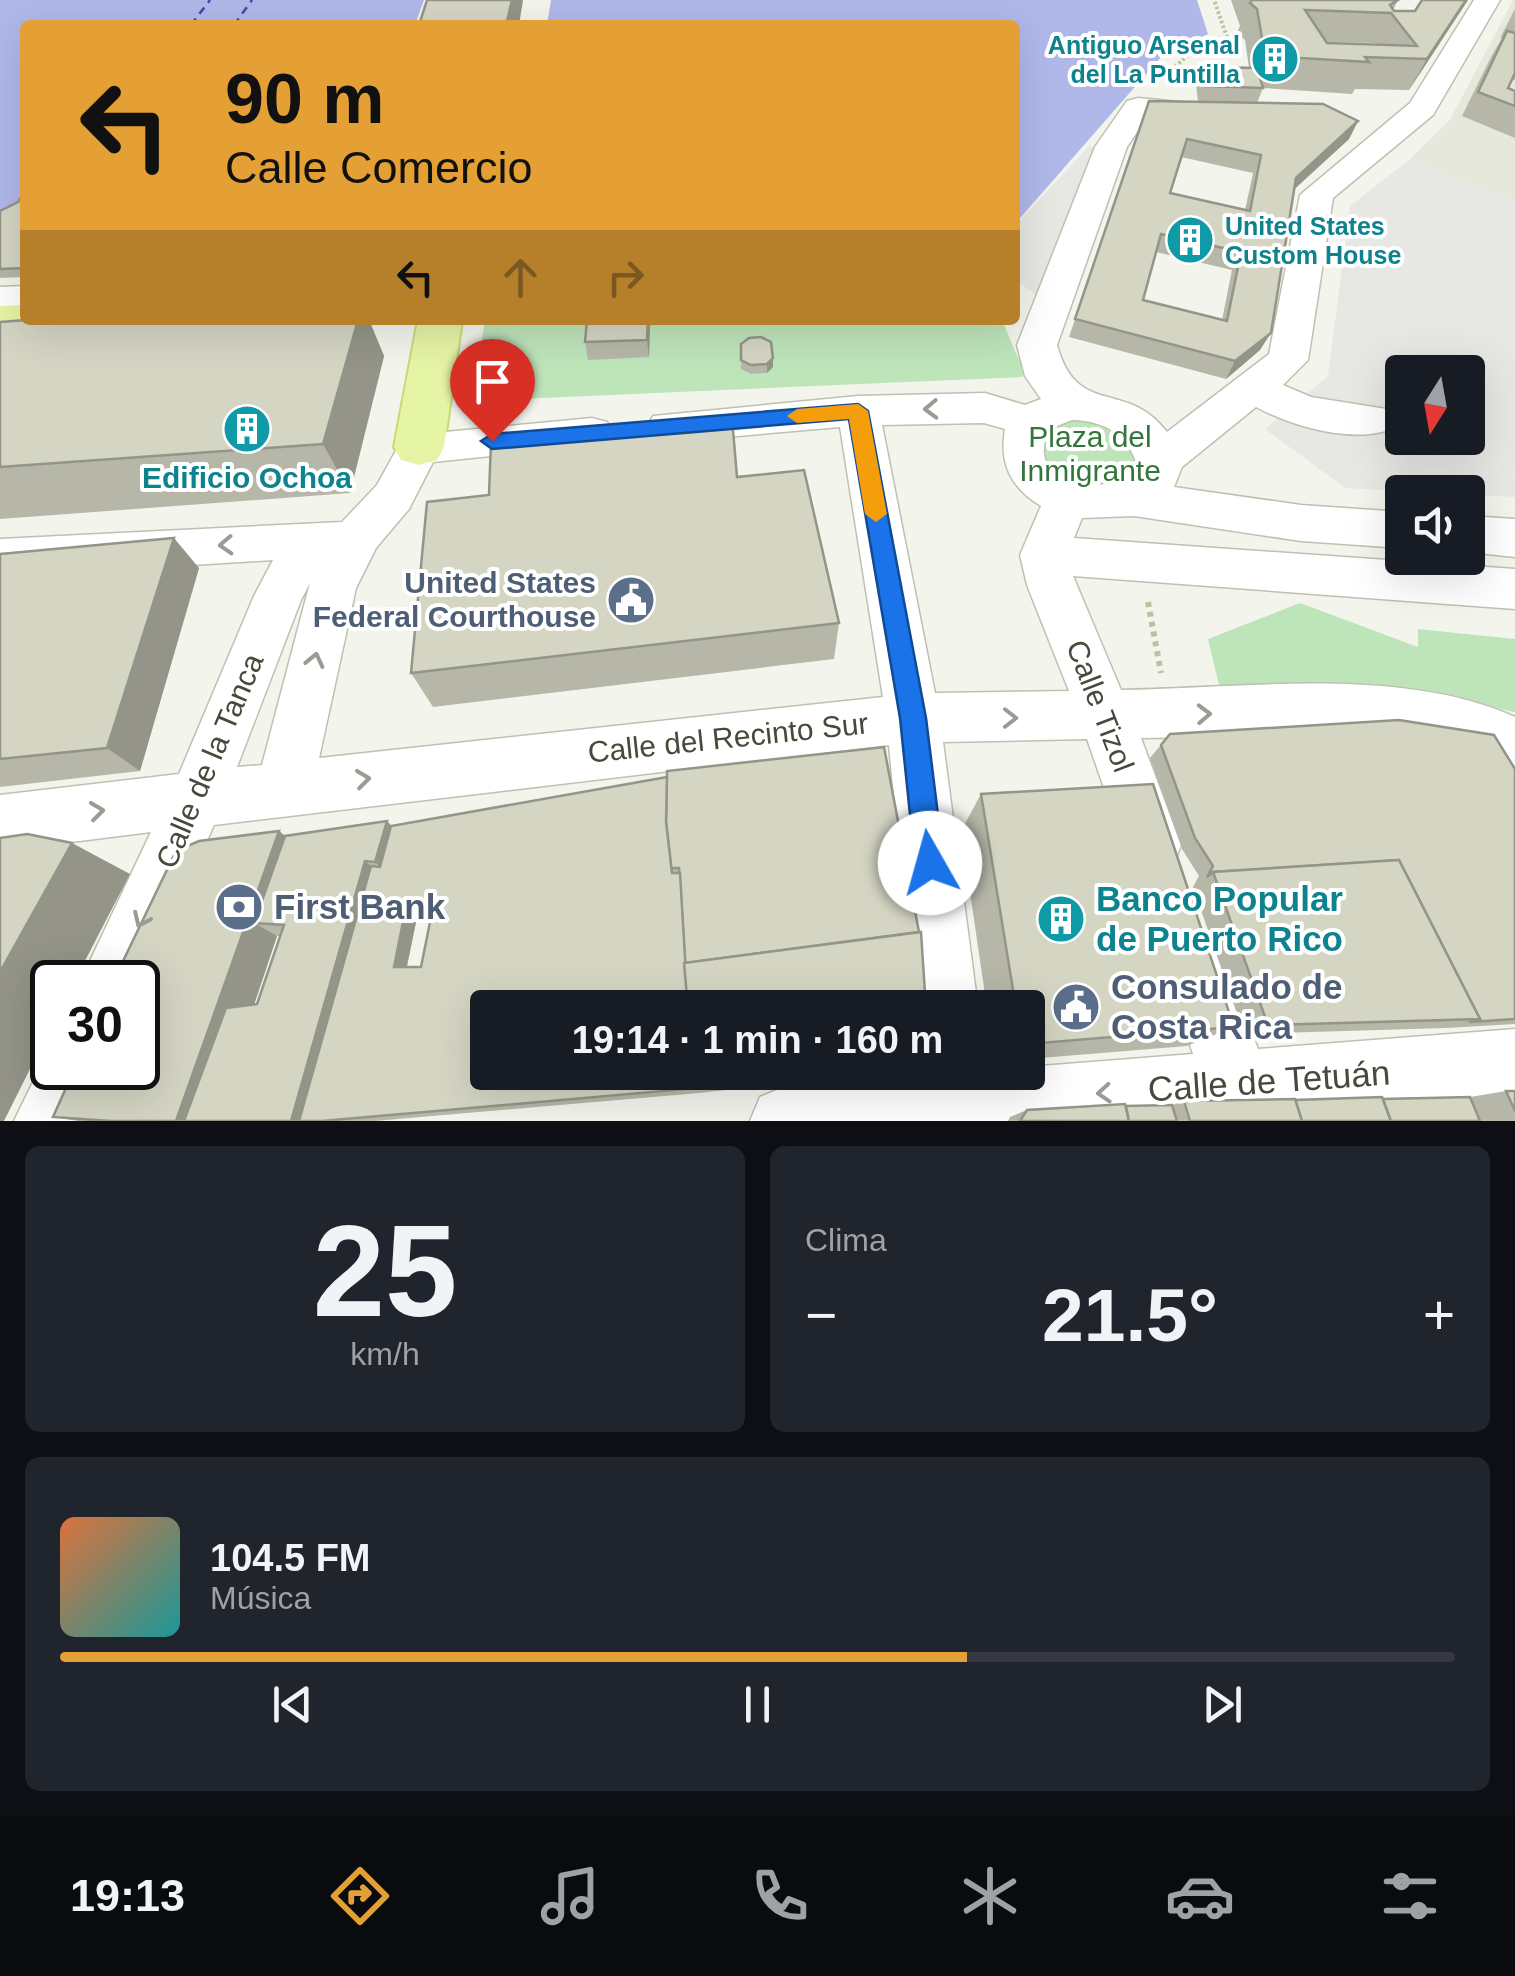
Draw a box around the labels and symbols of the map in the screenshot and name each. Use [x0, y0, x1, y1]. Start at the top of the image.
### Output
place label: Antiguo Arsenal del La Puntilla [1048, 31, 1241, 88]
building icon: Antiguo Arsenal del La Puntilla [1249, 33, 1301, 85]
place label: United States Custom House [1225, 212, 1402, 269]
building icon: United States Custom House [1164, 214, 1216, 266]
pin [450, 339, 535, 442]
north arrow [1385, 355, 1485, 455]
one-way arrow [923, 399, 939, 420]
building icon: Edificio Ochoa [221, 403, 273, 455]
park label: Plaza del Inmigrante [1019, 420, 1161, 487]
place label: Edificio Ochoa [142, 461, 352, 494]
one-way arrow [218, 534, 234, 555]
place label: United States Federal Courthouse [313, 566, 596, 633]
public building icon: United States Federal Courthouse [605, 574, 657, 626]
street label: Calle Tizol [1060, 635, 1141, 776]
street label: Calle de la Tanca [149, 648, 270, 873]
one-way arrow [303, 652, 324, 669]
one-way arrow [1196, 703, 1212, 724]
street label: Calle del Recinto Sur [586, 706, 870, 769]
one-way arrow [1002, 707, 1018, 728]
one-way arrow [356, 769, 372, 790]
one-way arrow [89, 801, 105, 822]
position arrow [878, 811, 982, 915]
place label: Banco Popular de Puerto Rico [1096, 879, 1343, 958]
bank icon: First Bank [213, 881, 265, 933]
place label: First Bank [274, 887, 446, 926]
building icon: Banco Popular de Puerto Rico [1035, 893, 1087, 945]
one-way arrow [134, 909, 154, 927]
speed limit sign: 30 [30, 960, 160, 1090]
place label: Consulado de Costa Rica [1111, 967, 1342, 1046]
public building icon: Consulado de Costa Rica [1050, 981, 1102, 1033]
street label: Calle de Tetuán [1147, 1053, 1391, 1108]
one-way arrow [1095, 1082, 1111, 1104]

